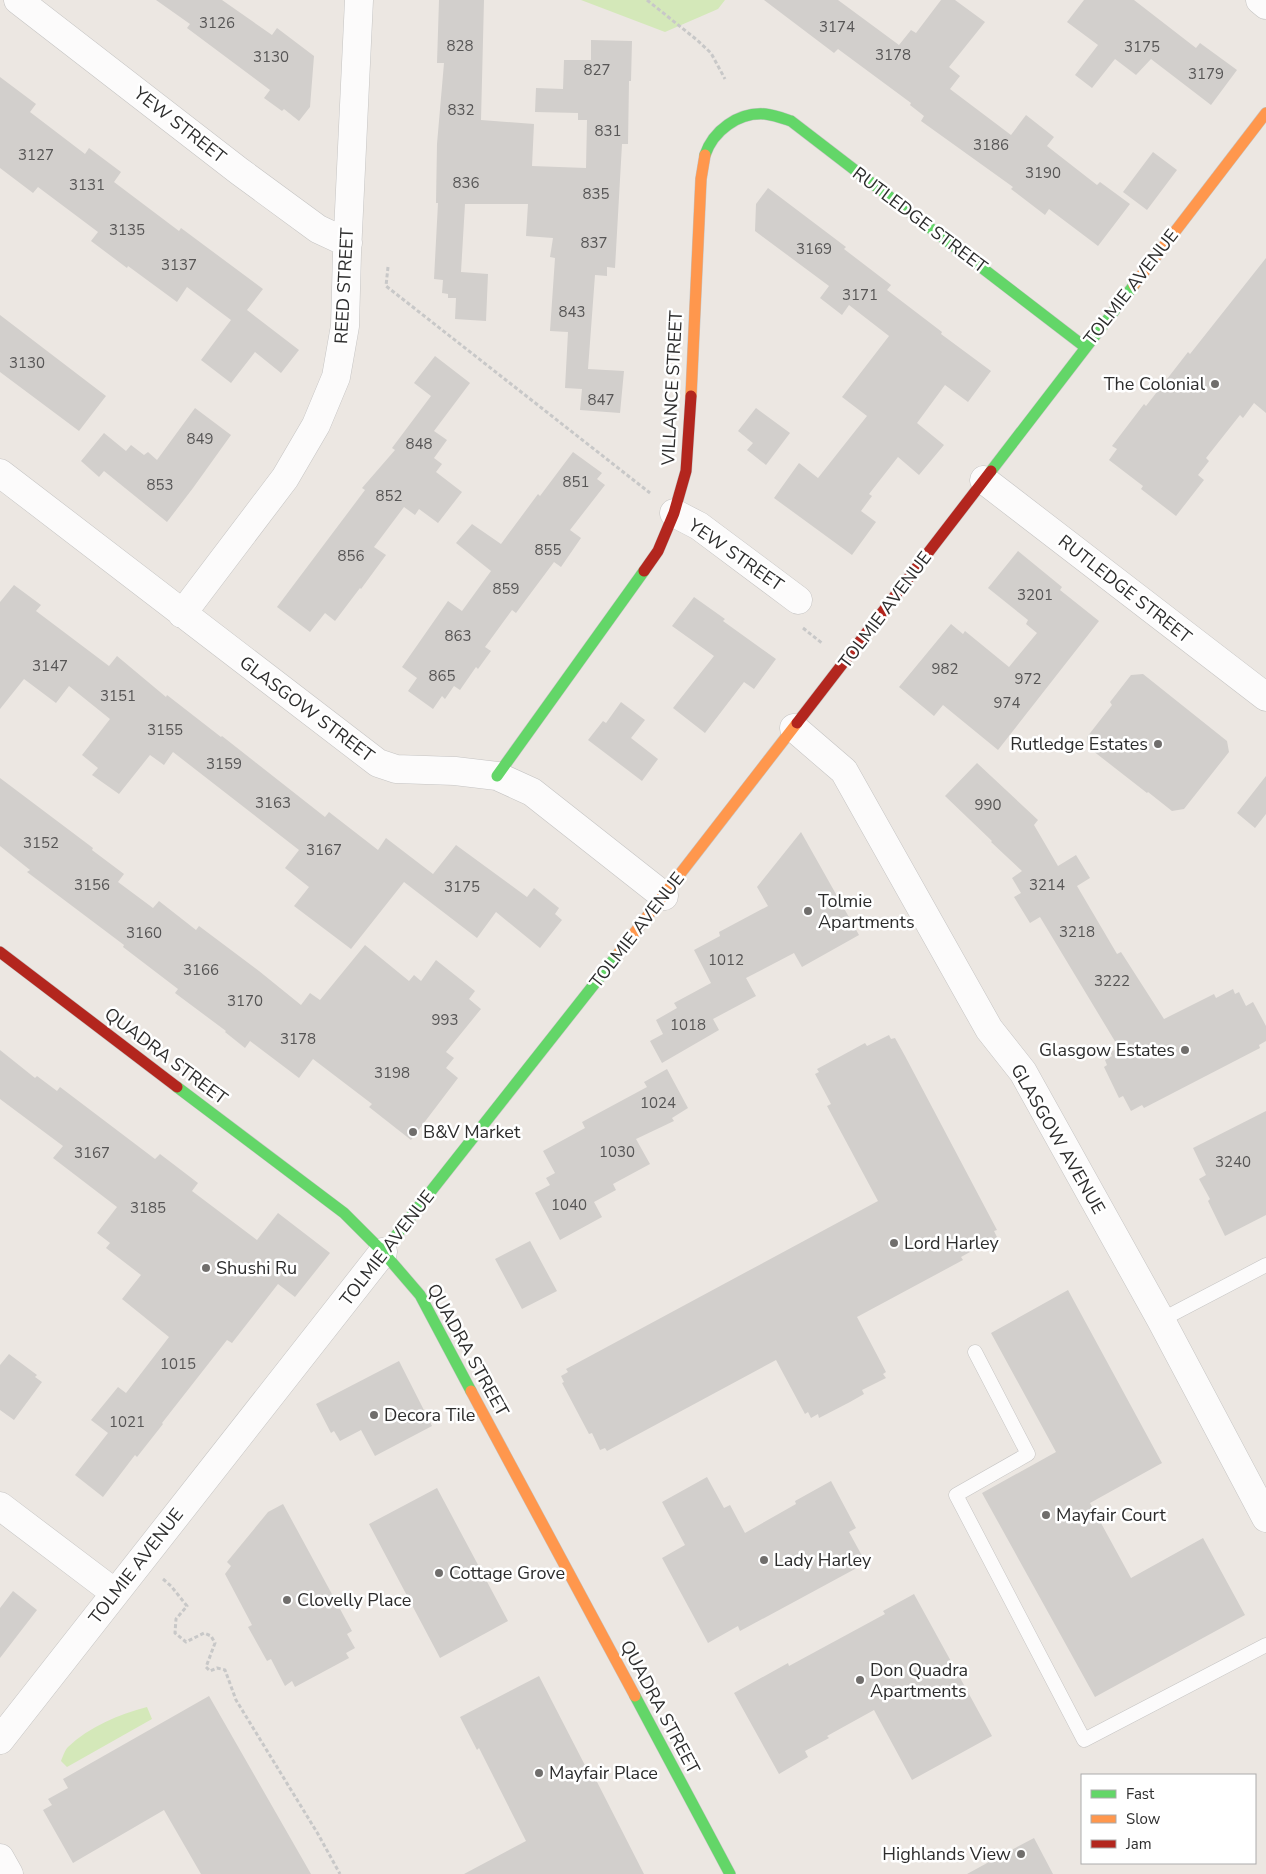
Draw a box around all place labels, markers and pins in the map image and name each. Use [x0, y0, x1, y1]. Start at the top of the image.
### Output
place label: The Colonial [1104, 372, 1206, 396]
marker: The Colonial [1209, 378, 1221, 390]
place label: Rutledge Estates [1010, 732, 1148, 756]
marker: Rutledge Estates [1152, 738, 1164, 750]
place label: Tolmie Apartments [818, 889, 915, 934]
marker: Tolmie Apartments [802, 905, 814, 917]
place label: Glasgow Estates [1039, 1038, 1175, 1062]
marker: Glasgow Estates [1179, 1044, 1191, 1056]
place label: B&V Market [423, 1120, 521, 1144]
marker: B&V Market [407, 1126, 419, 1138]
place label: Lord Harley [904, 1231, 1000, 1255]
marker: Lord Harley [888, 1237, 900, 1249]
place label: Shushi Ru [216, 1256, 297, 1280]
marker: Shushi Ru [200, 1262, 212, 1274]
place label: Decora Tile [384, 1403, 475, 1427]
marker: Decora Tile [368, 1409, 380, 1421]
place label: Mayfair Court [1056, 1503, 1166, 1527]
marker: Mayfair Court [1040, 1509, 1052, 1521]
place label: Lady Harley [774, 1548, 872, 1572]
marker: Lady Harley [758, 1554, 770, 1566]
place label: Cottage Grove [449, 1561, 565, 1585]
marker: Cottage Grove [433, 1567, 445, 1579]
place label: Clovelly Place [297, 1588, 411, 1612]
marker: Clovelly Place [281, 1594, 293, 1606]
place label: Don Quadra Apartments [870, 1658, 968, 1703]
marker: Don Quadra Apartments [854, 1674, 866, 1686]
place label: Mayfair Place [549, 1761, 658, 1785]
marker: Mayfair Place [533, 1767, 545, 1779]
place label: Highlands View [882, 1842, 1011, 1866]
marker: Highlands View [1015, 1848, 1027, 1860]

